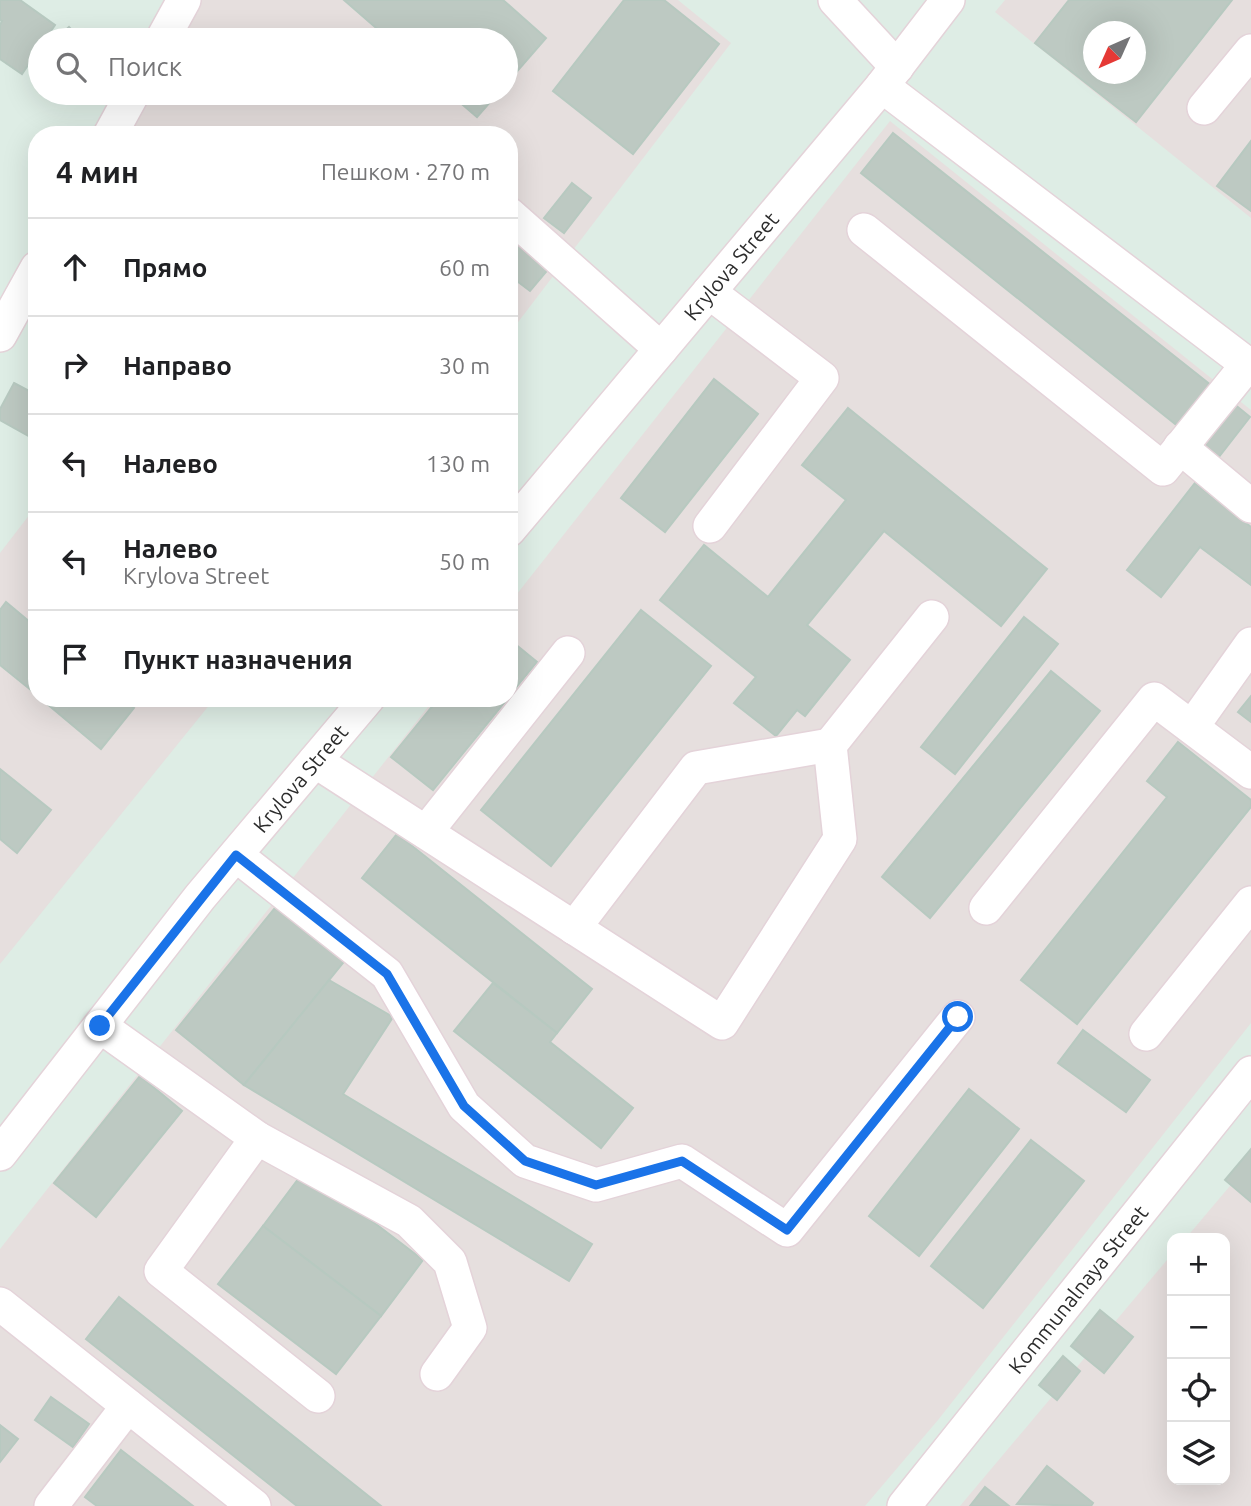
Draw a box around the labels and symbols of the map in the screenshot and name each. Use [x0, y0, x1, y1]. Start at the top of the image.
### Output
north arrow [1083, 21, 1146, 84]
street label: Krylova Street [679, 207, 783, 325]
street label: Krylova Street [248, 719, 352, 837]
route start [942, 1001, 973, 1032]
route end [84, 1010, 115, 1041]
street label: Kommunalnaya Street [1003, 1200, 1152, 1378]

